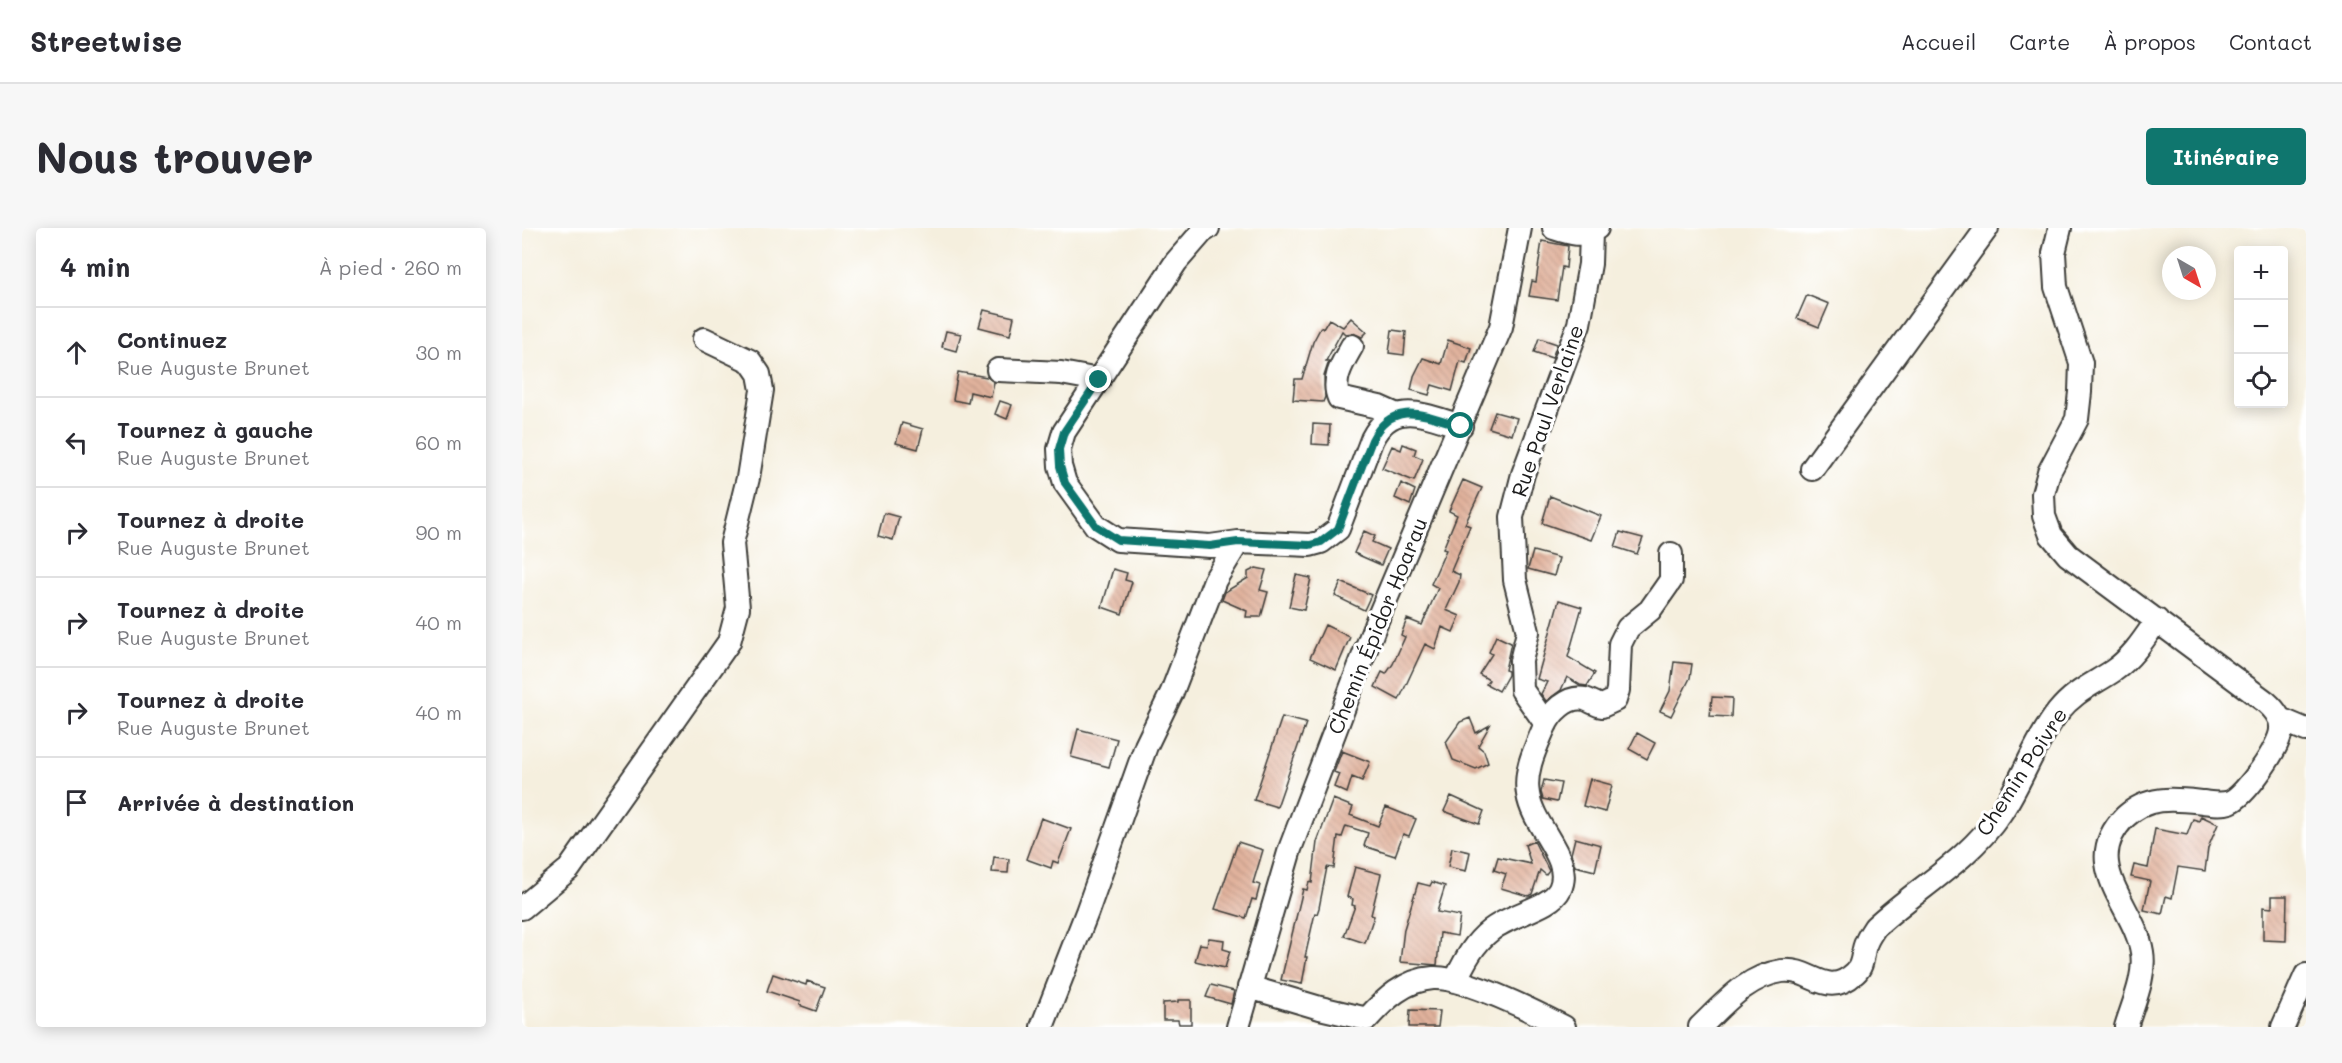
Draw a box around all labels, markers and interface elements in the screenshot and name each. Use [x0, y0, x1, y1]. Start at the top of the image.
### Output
text: Streetwise [30, 23, 182, 59]
text: Accueil [1901, 28, 1976, 55]
text: Carte [2009, 28, 2070, 55]
text: À propos [2103, 28, 2196, 55]
text: Contact [2229, 28, 2312, 55]
button: Itinéraire [2146, 128, 2306, 185]
text: Nous trouver [36, 129, 314, 184]
north arrow [2162, 246, 2216, 300]
map controls [2234, 246, 2288, 408]
button: + [2234, 246, 2288, 300]
text: 4 min [60, 250, 130, 284]
text: À pied · 260 m [319, 254, 462, 280]
button: − [2234, 300, 2288, 354]
street label: Rue Paul Verlaine [1504, 321, 1589, 500]
text: Continuez [117, 325, 227, 354]
icon: ahead [60, 336, 93, 369]
text: 30 m [416, 339, 462, 365]
text: Rue Auguste Brunet [117, 354, 310, 380]
button: locate [2234, 354, 2288, 408]
route end [1085, 366, 1111, 392]
route start [1447, 412, 1473, 438]
text: Tournez à gauche [117, 415, 313, 444]
icon: left [60, 426, 93, 459]
text: 60 m [415, 429, 462, 455]
text: Rue Auguste Brunet [117, 444, 310, 470]
text: Tournez à droite [117, 505, 304, 534]
street label: Chemin Épidor Hoarau [1321, 513, 1432, 738]
icon: right [60, 516, 93, 549]
text: 90 m [416, 519, 462, 545]
text: Rue Auguste Brunet [117, 534, 310, 560]
text: Tournez à droite [117, 595, 304, 624]
icon: right [60, 606, 93, 639]
text: 40 m [416, 609, 462, 635]
text: Rue Auguste Brunet [117, 624, 310, 650]
text: Tournez à droite [117, 685, 304, 714]
icon: right [60, 696, 93, 729]
text: 40 m [416, 699, 462, 725]
street label: Chemin Poivre [1969, 702, 2072, 840]
text: Rue Auguste Brunet [117, 714, 310, 740]
icon: arrive [60, 786, 93, 819]
text: Arrivée à destination [117, 788, 354, 817]

